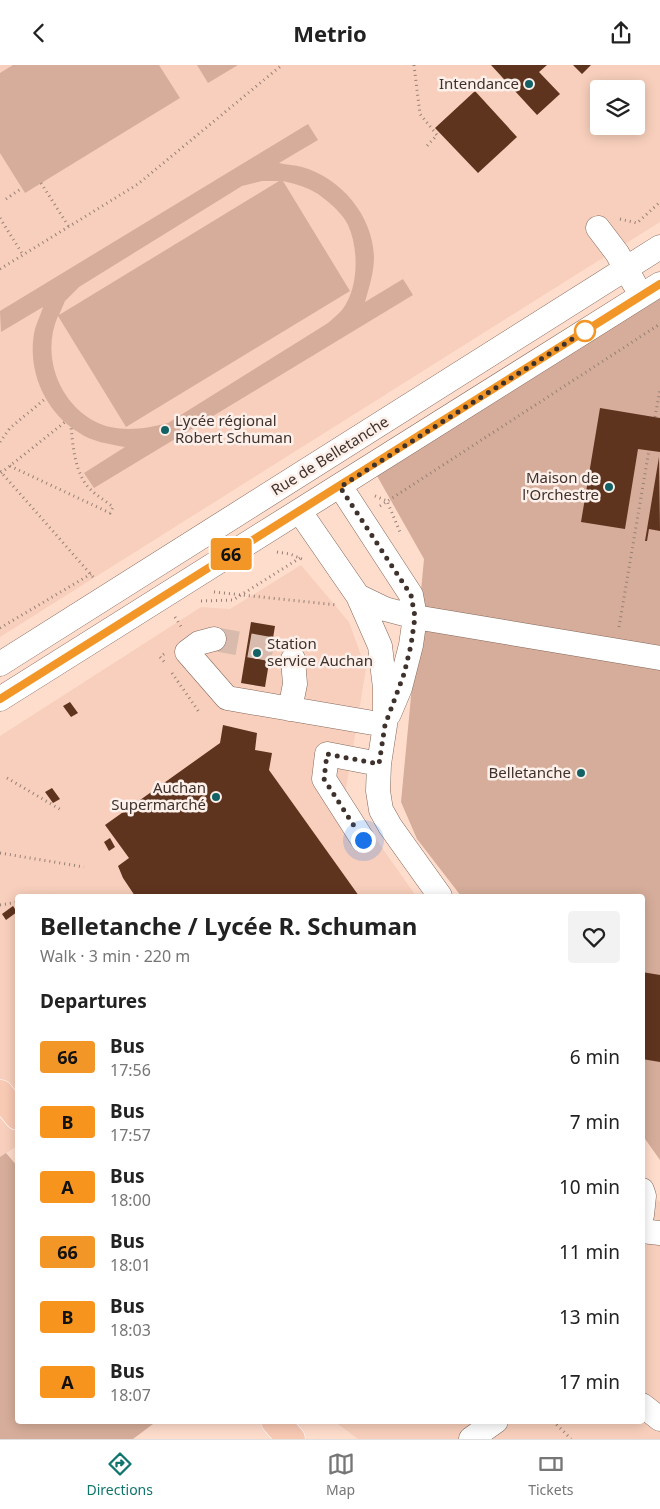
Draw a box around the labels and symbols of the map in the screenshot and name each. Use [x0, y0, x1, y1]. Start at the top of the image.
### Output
place label: Intendance [439, 73, 519, 93]
marker: Intendance [523, 78, 535, 90]
unlabelled marker [574, 320, 596, 342]
place label: Lycée régional Robert Schuman [175, 410, 292, 447]
street label: Rue de Belletanche [267, 411, 392, 499]
marker: Lycée régional Robert Schuman [159, 424, 171, 436]
place label: Maison de l'Orchestre [522, 467, 599, 504]
marker: Maison de l'Orchestre [603, 481, 615, 493]
line badge: 66 [208, 538, 254, 570]
place label: Station service Auchan [267, 633, 373, 670]
marker: Station service Auchan [251, 647, 263, 659]
place label: Belletanche [489, 762, 571, 782]
marker: Belletanche [575, 767, 587, 779]
place label: Auchan Supermarché [111, 777, 206, 814]
marker: Auchan Supermarché [210, 791, 222, 803]
your location [351, 828, 376, 853]

